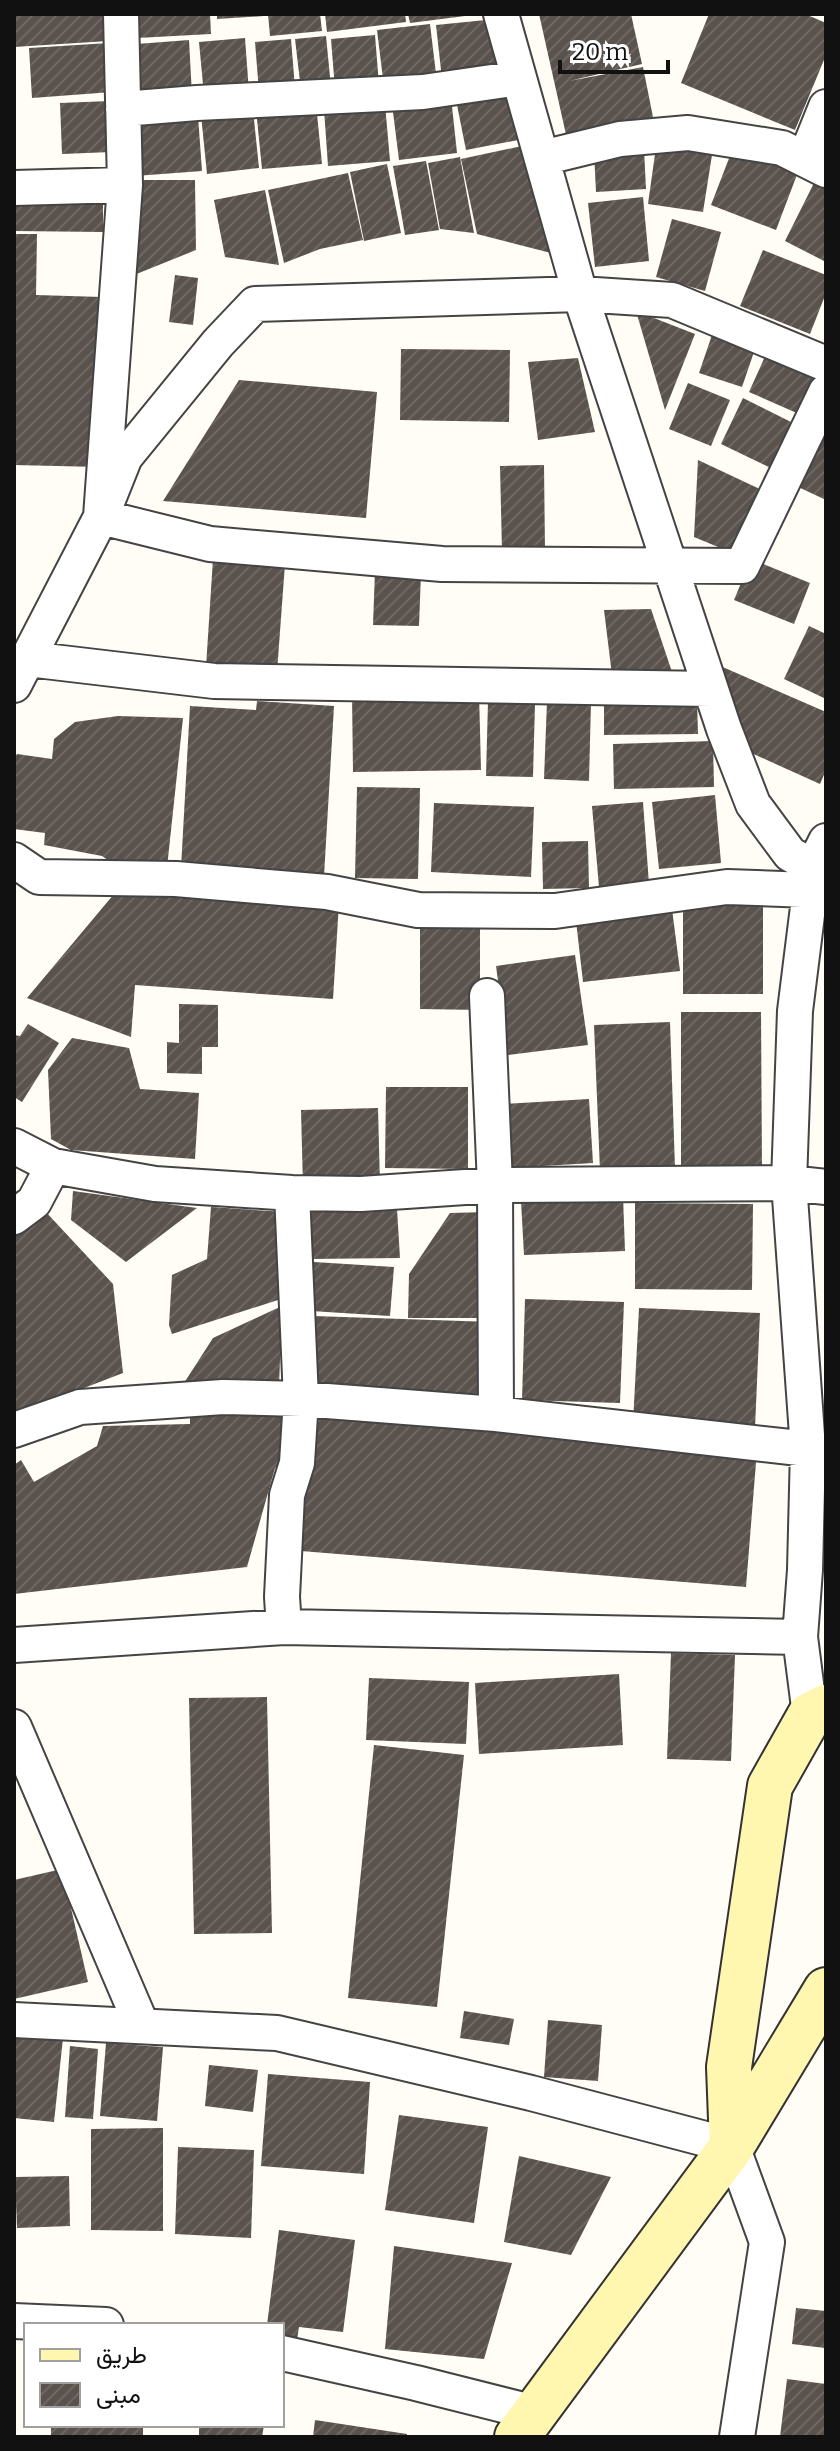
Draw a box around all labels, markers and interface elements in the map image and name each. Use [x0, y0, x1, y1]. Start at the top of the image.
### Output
scale bar [560, 24, 668, 74]
text: 20 m [572, 38, 628, 66]
legend [24, 2323, 284, 2427]
text: طريق [96, 2341, 147, 2370]
text: مبنى [96, 2381, 141, 2409]

